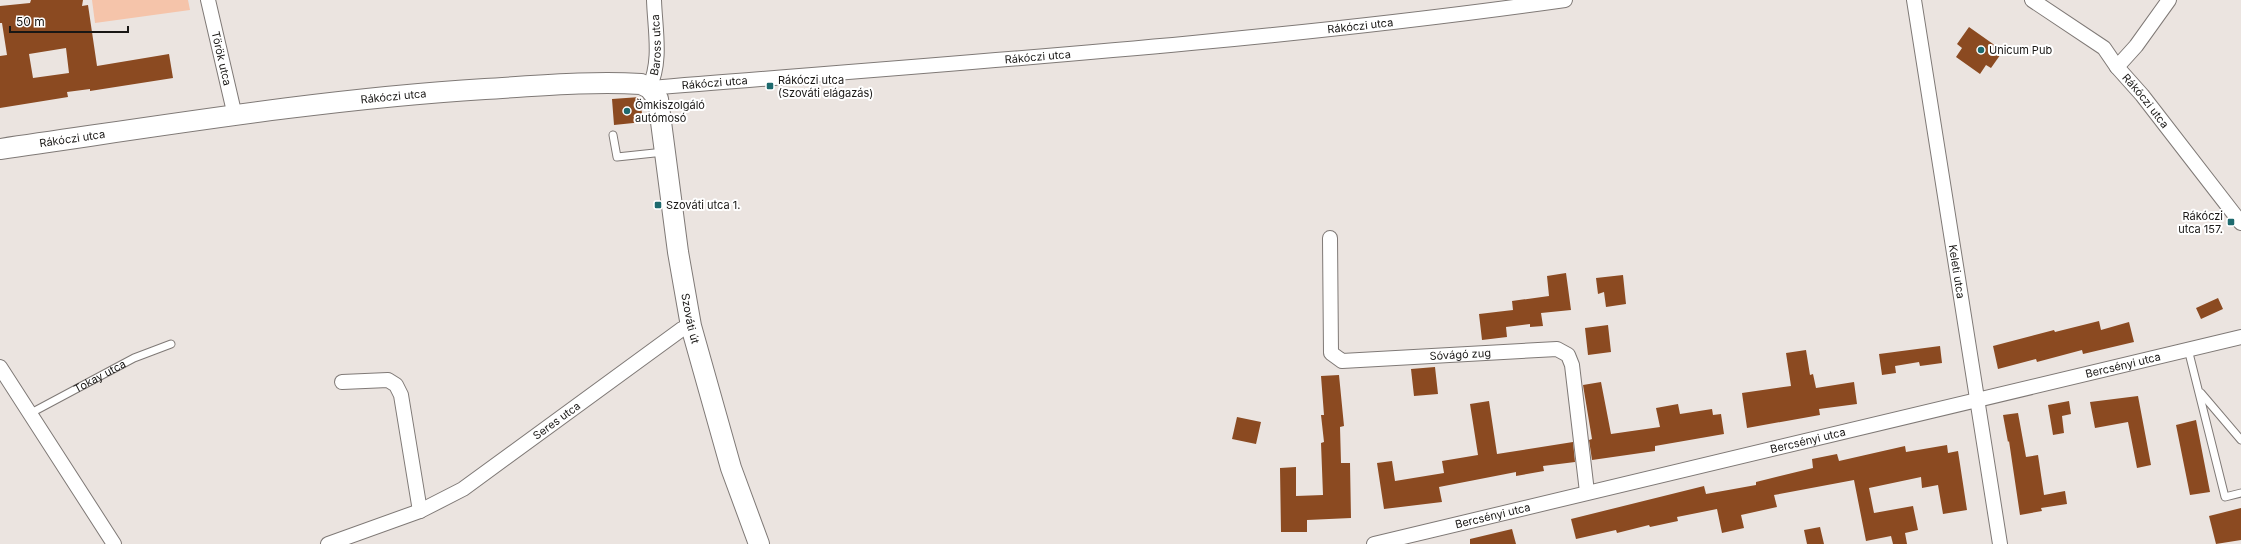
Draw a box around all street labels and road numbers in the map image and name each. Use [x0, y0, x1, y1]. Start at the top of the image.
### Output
street label: Baross utca [647, 14, 664, 77]
street label: Rákóczi utca [1327, 15, 1394, 36]
street label: Török utca [208, 30, 235, 87]
street label: Rákóczi utca [1004, 47, 1071, 66]
street label: Rákóczi utca [2119, 71, 2172, 131]
street label: Rákóczi utca [681, 73, 748, 92]
street label: Rákóczi utca [360, 86, 427, 107]
street label: Rákóczi utca [38, 127, 106, 150]
street label: Keleti utca [1946, 244, 1968, 300]
street label: Szováti út [678, 292, 703, 346]
street label: Sóvágó zug [1429, 346, 1491, 363]
street label: Bercsényi utca [2084, 349, 2162, 381]
street label: Tokay utca [71, 357, 128, 396]
street label: Seres utca [530, 399, 583, 443]
street label: Bercsényi utca [1769, 425, 1847, 456]
street label: Bercsényi utca [1454, 500, 1532, 531]

